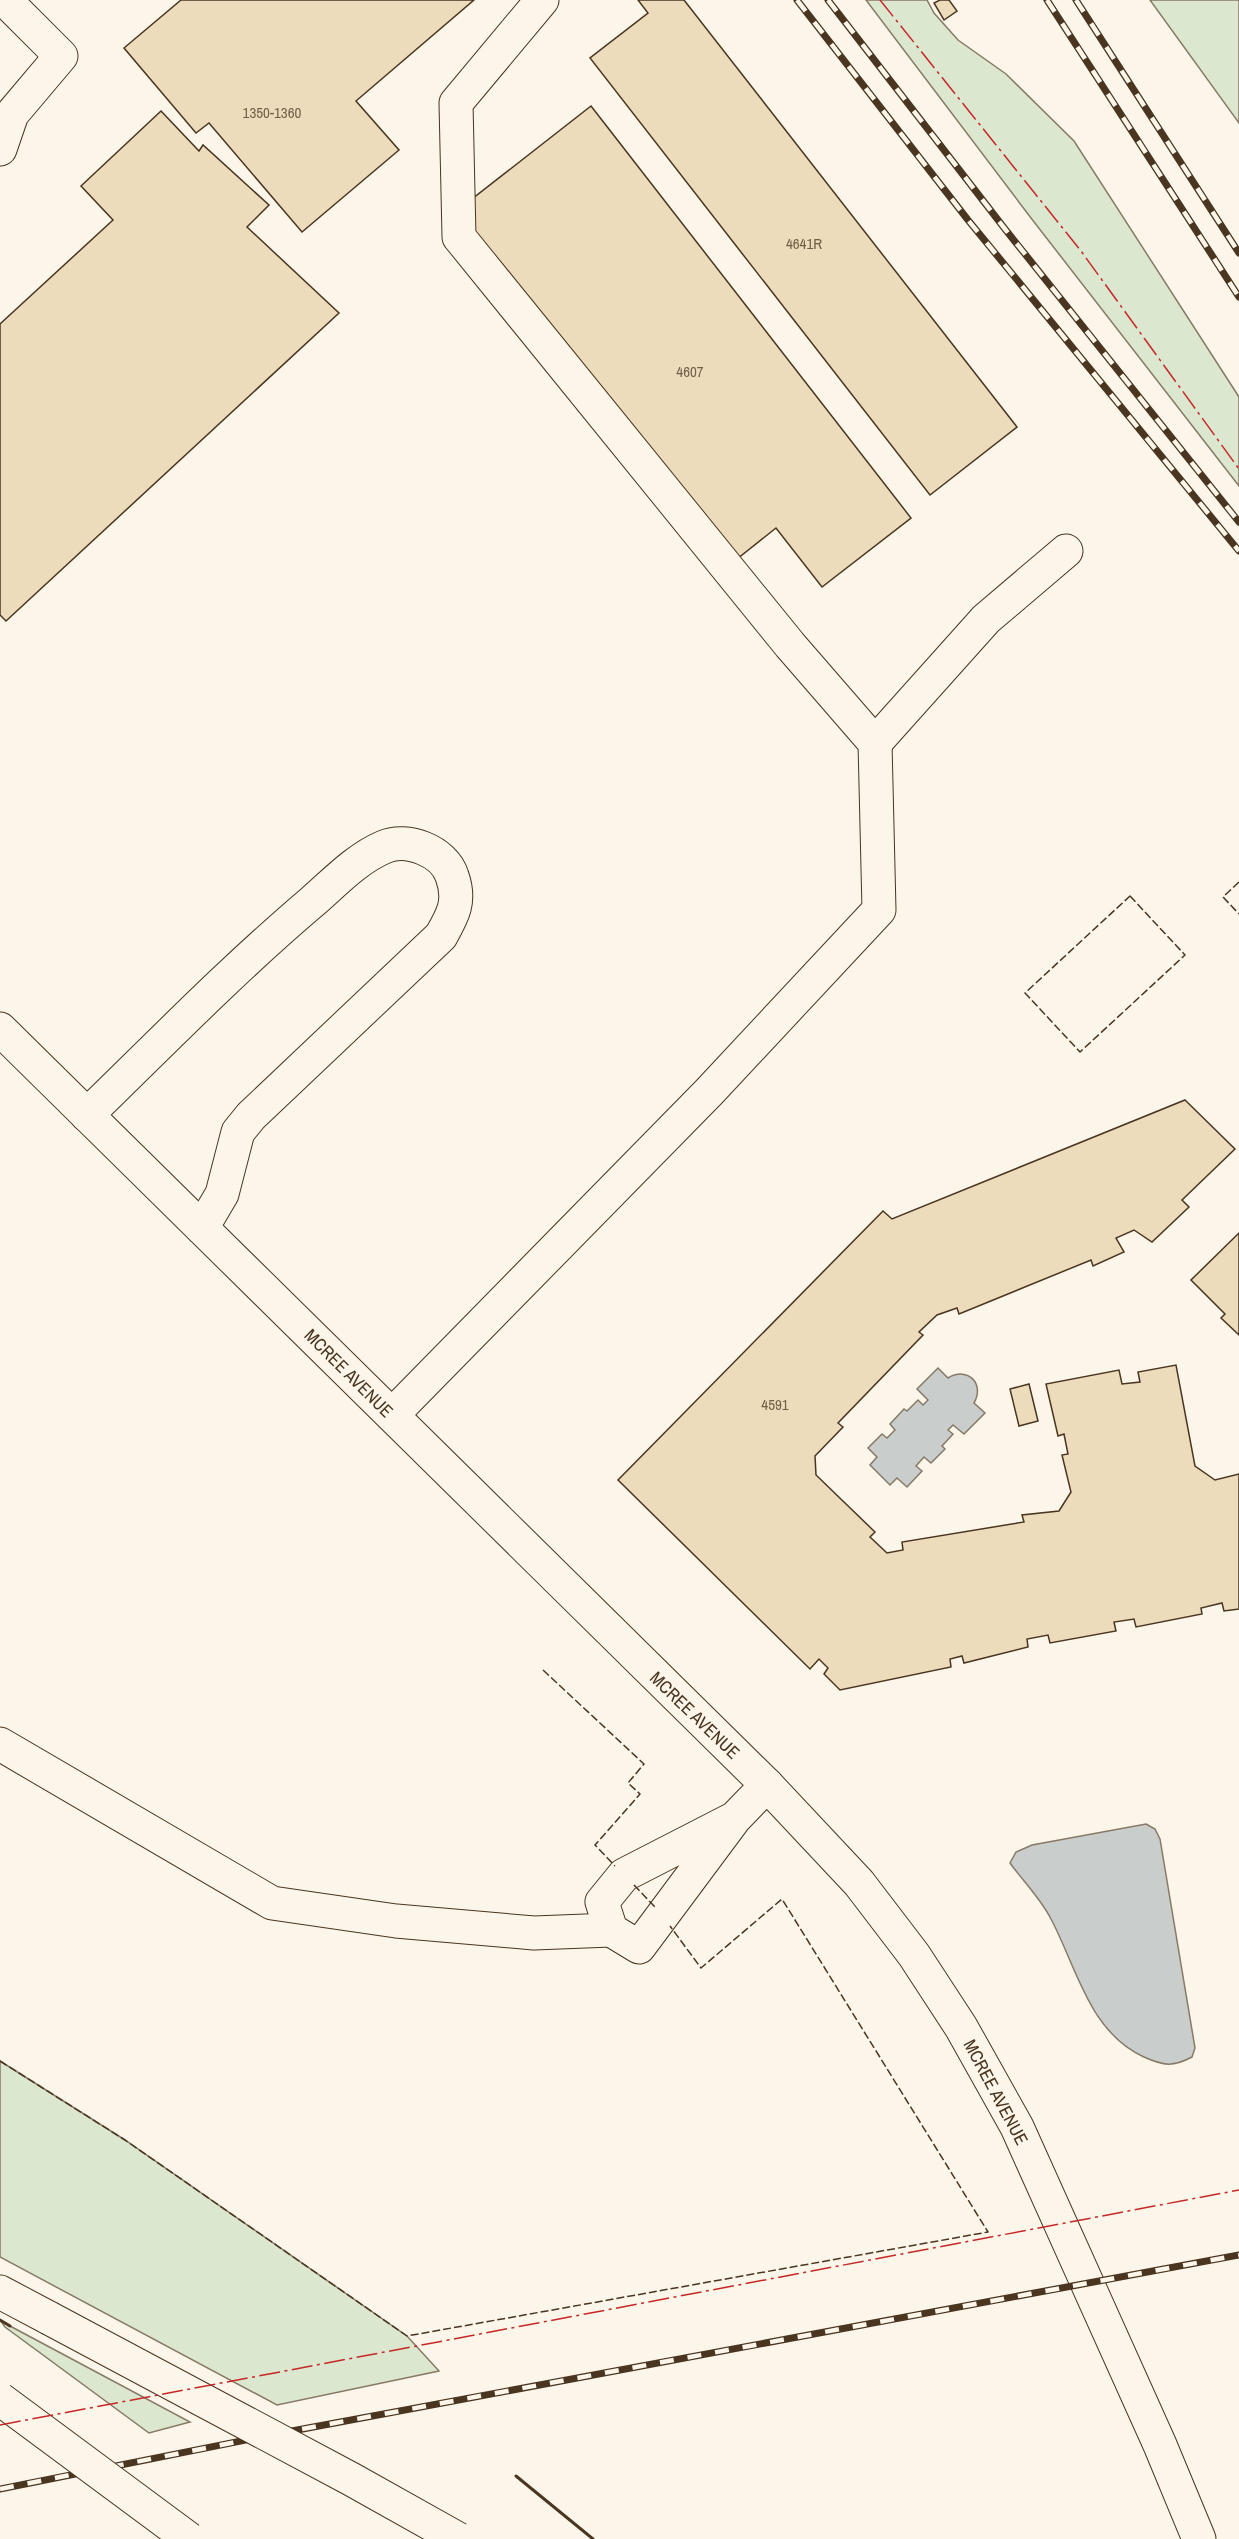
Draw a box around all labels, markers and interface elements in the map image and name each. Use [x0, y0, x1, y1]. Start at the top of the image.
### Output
house number: 1350-1360 [243, 102, 302, 123]
house number: 4641R [786, 233, 822, 254]
house number: 4607 [676, 361, 704, 382]
street label: MCREE AVENUE [299, 1323, 399, 1423]
house number: 4591 [761, 1394, 789, 1415]
street label: MCREE AVENUE [645, 1666, 745, 1764]
street label: MCREE AVENUE [958, 2035, 1034, 2149]

